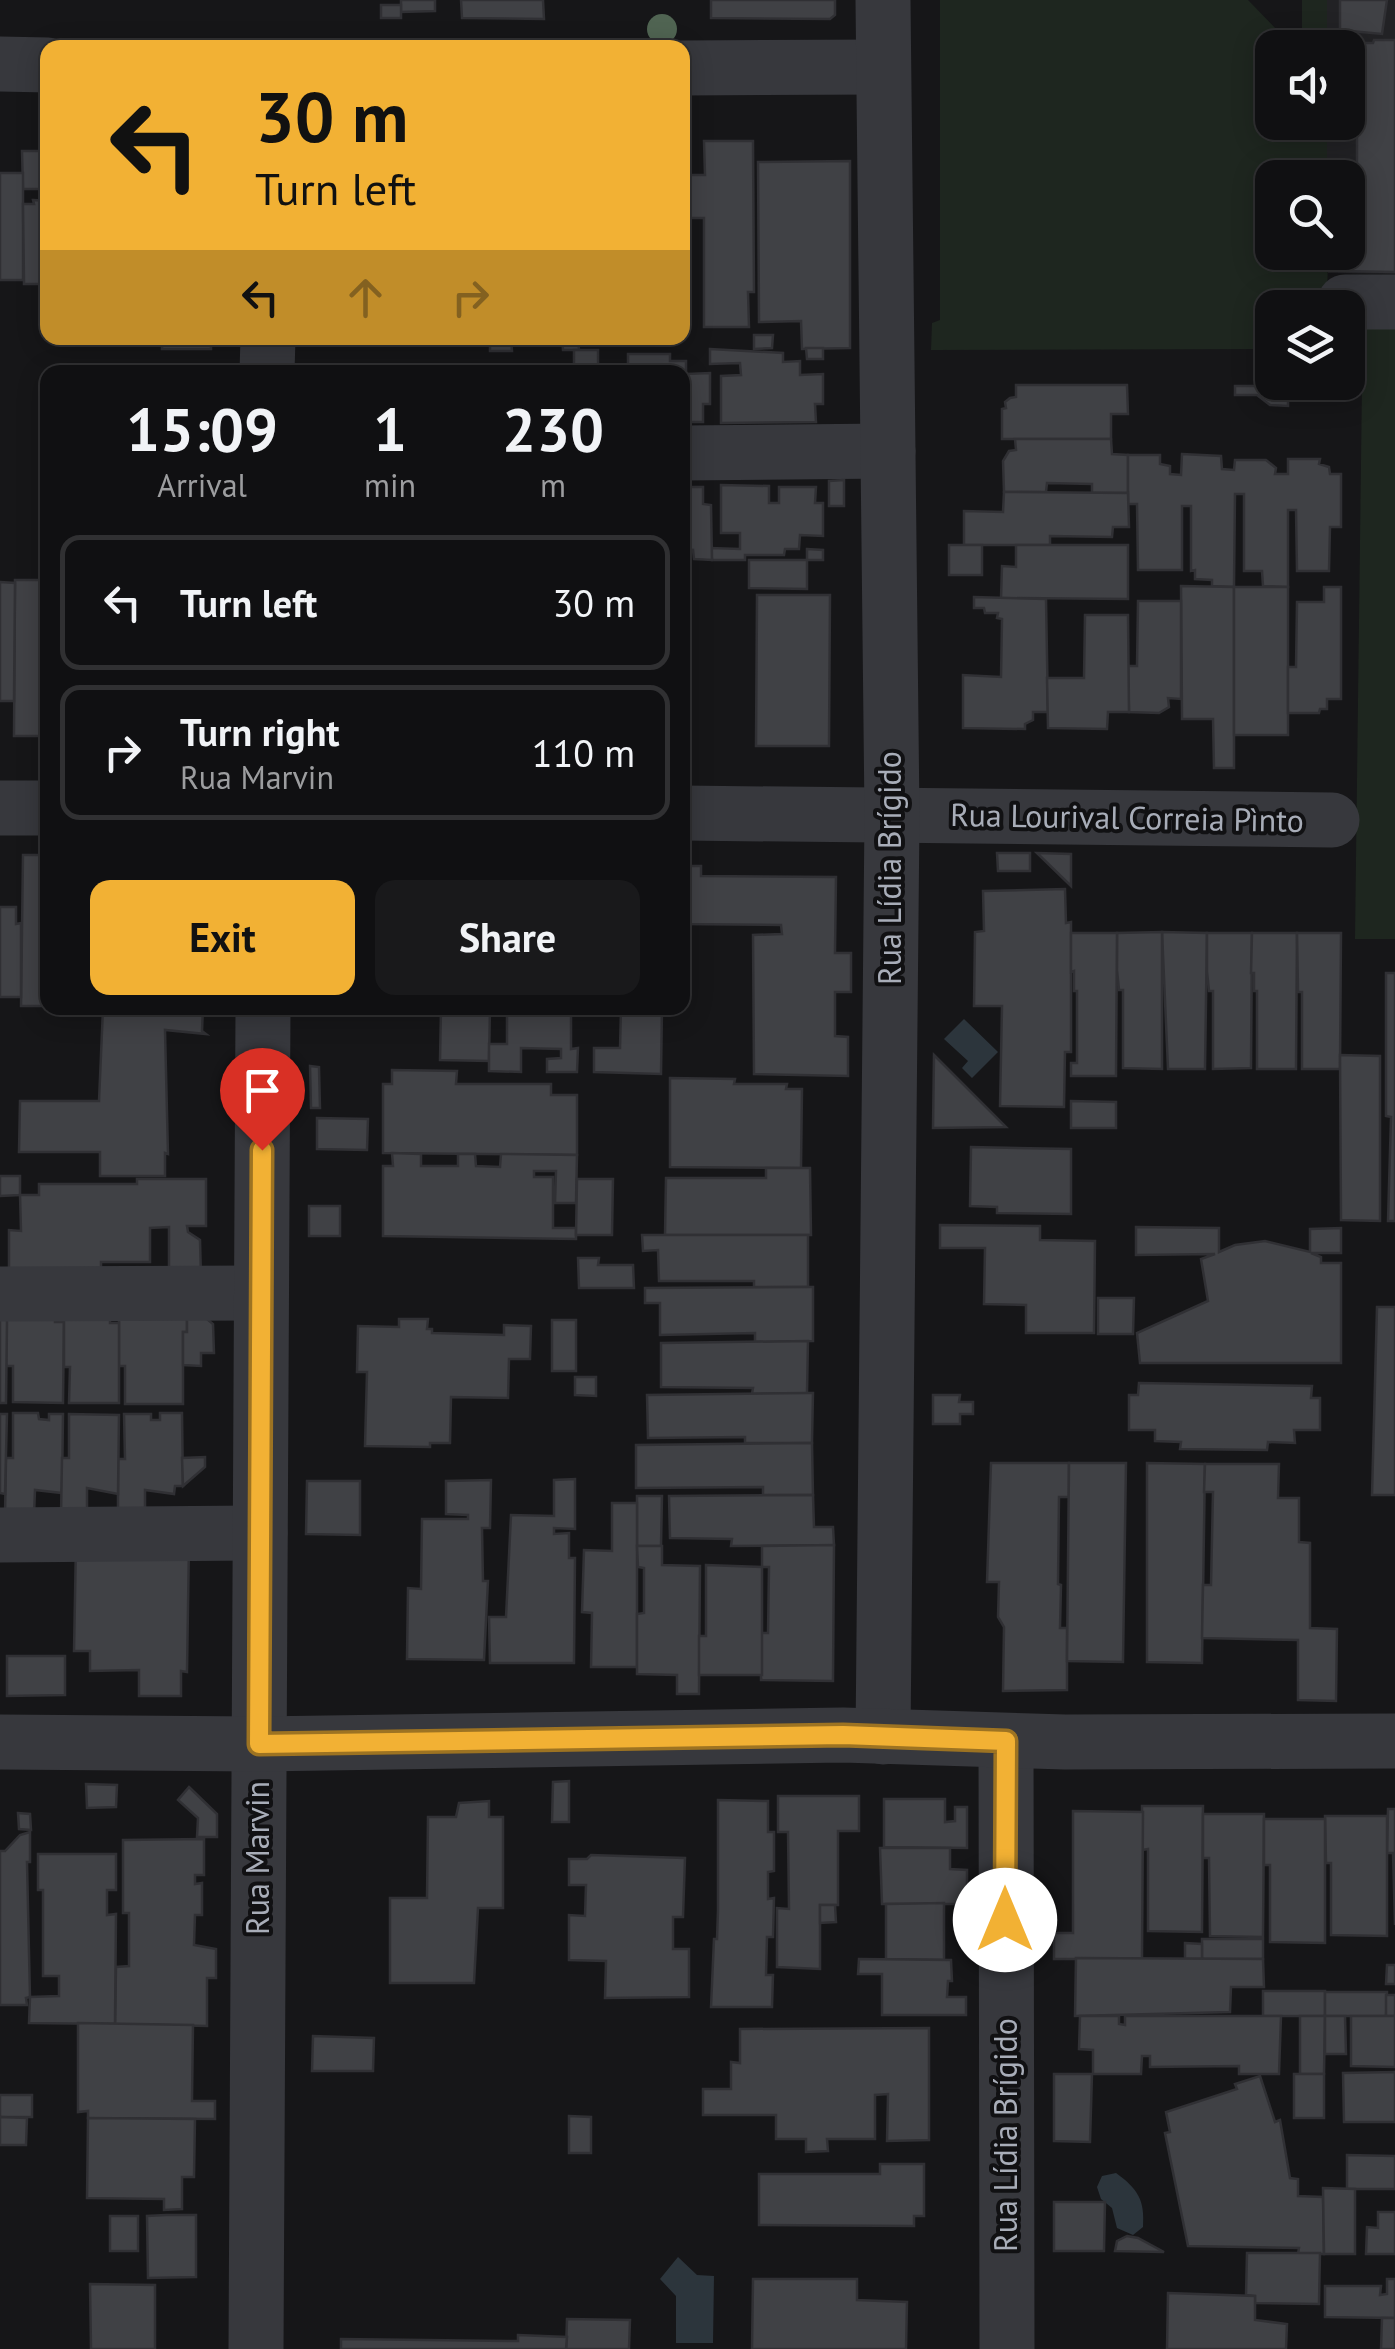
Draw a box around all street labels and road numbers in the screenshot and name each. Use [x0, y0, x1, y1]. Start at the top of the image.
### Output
street label: Rua Lídia Brígido [868, 751, 910, 985]
street label: Rua Lourival Correia Pìnto [950, 793, 1304, 841]
street label: Rua Marvin [236, 1781, 278, 1935]
street label: Rua Lídia Brígido [984, 2018, 1026, 2252]

